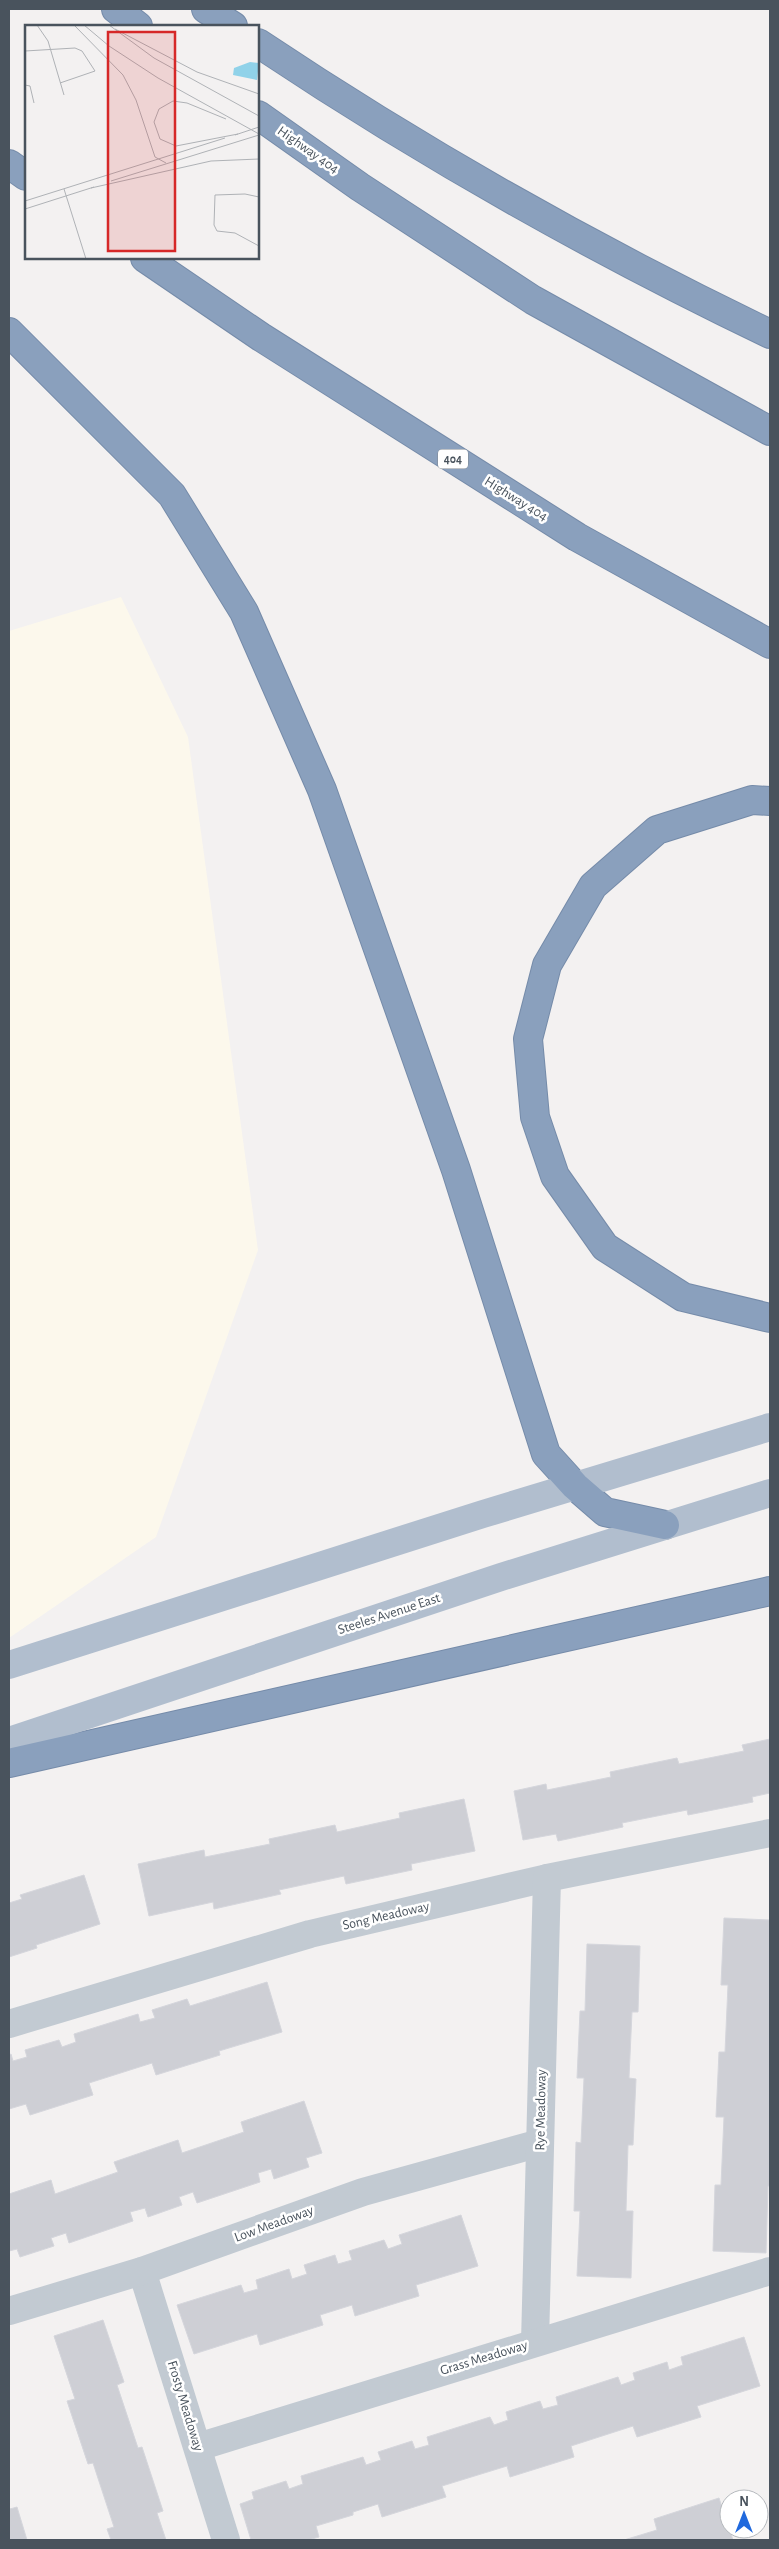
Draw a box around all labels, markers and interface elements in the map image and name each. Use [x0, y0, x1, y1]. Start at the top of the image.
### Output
inset map [25, 25, 259, 259]
street label: Highway 404 [275, 124, 341, 176]
road number: 404 [438, 449, 468, 468]
street label: Highway 404 [482, 474, 550, 524]
street label: Steeles Avenue East [336, 1591, 442, 1637]
street label: Song Meadoway [341, 1899, 431, 1933]
street label: Rye Meadoway [533, 2069, 549, 2151]
street label: Low Meadoway [233, 2203, 315, 2245]
street label: Grass Meadoway [439, 2338, 529, 2378]
street label: Frosty Meadoway [165, 2359, 205, 2453]
north arrow [719, 2489, 769, 2539]
text: N [739, 2495, 749, 2509]

